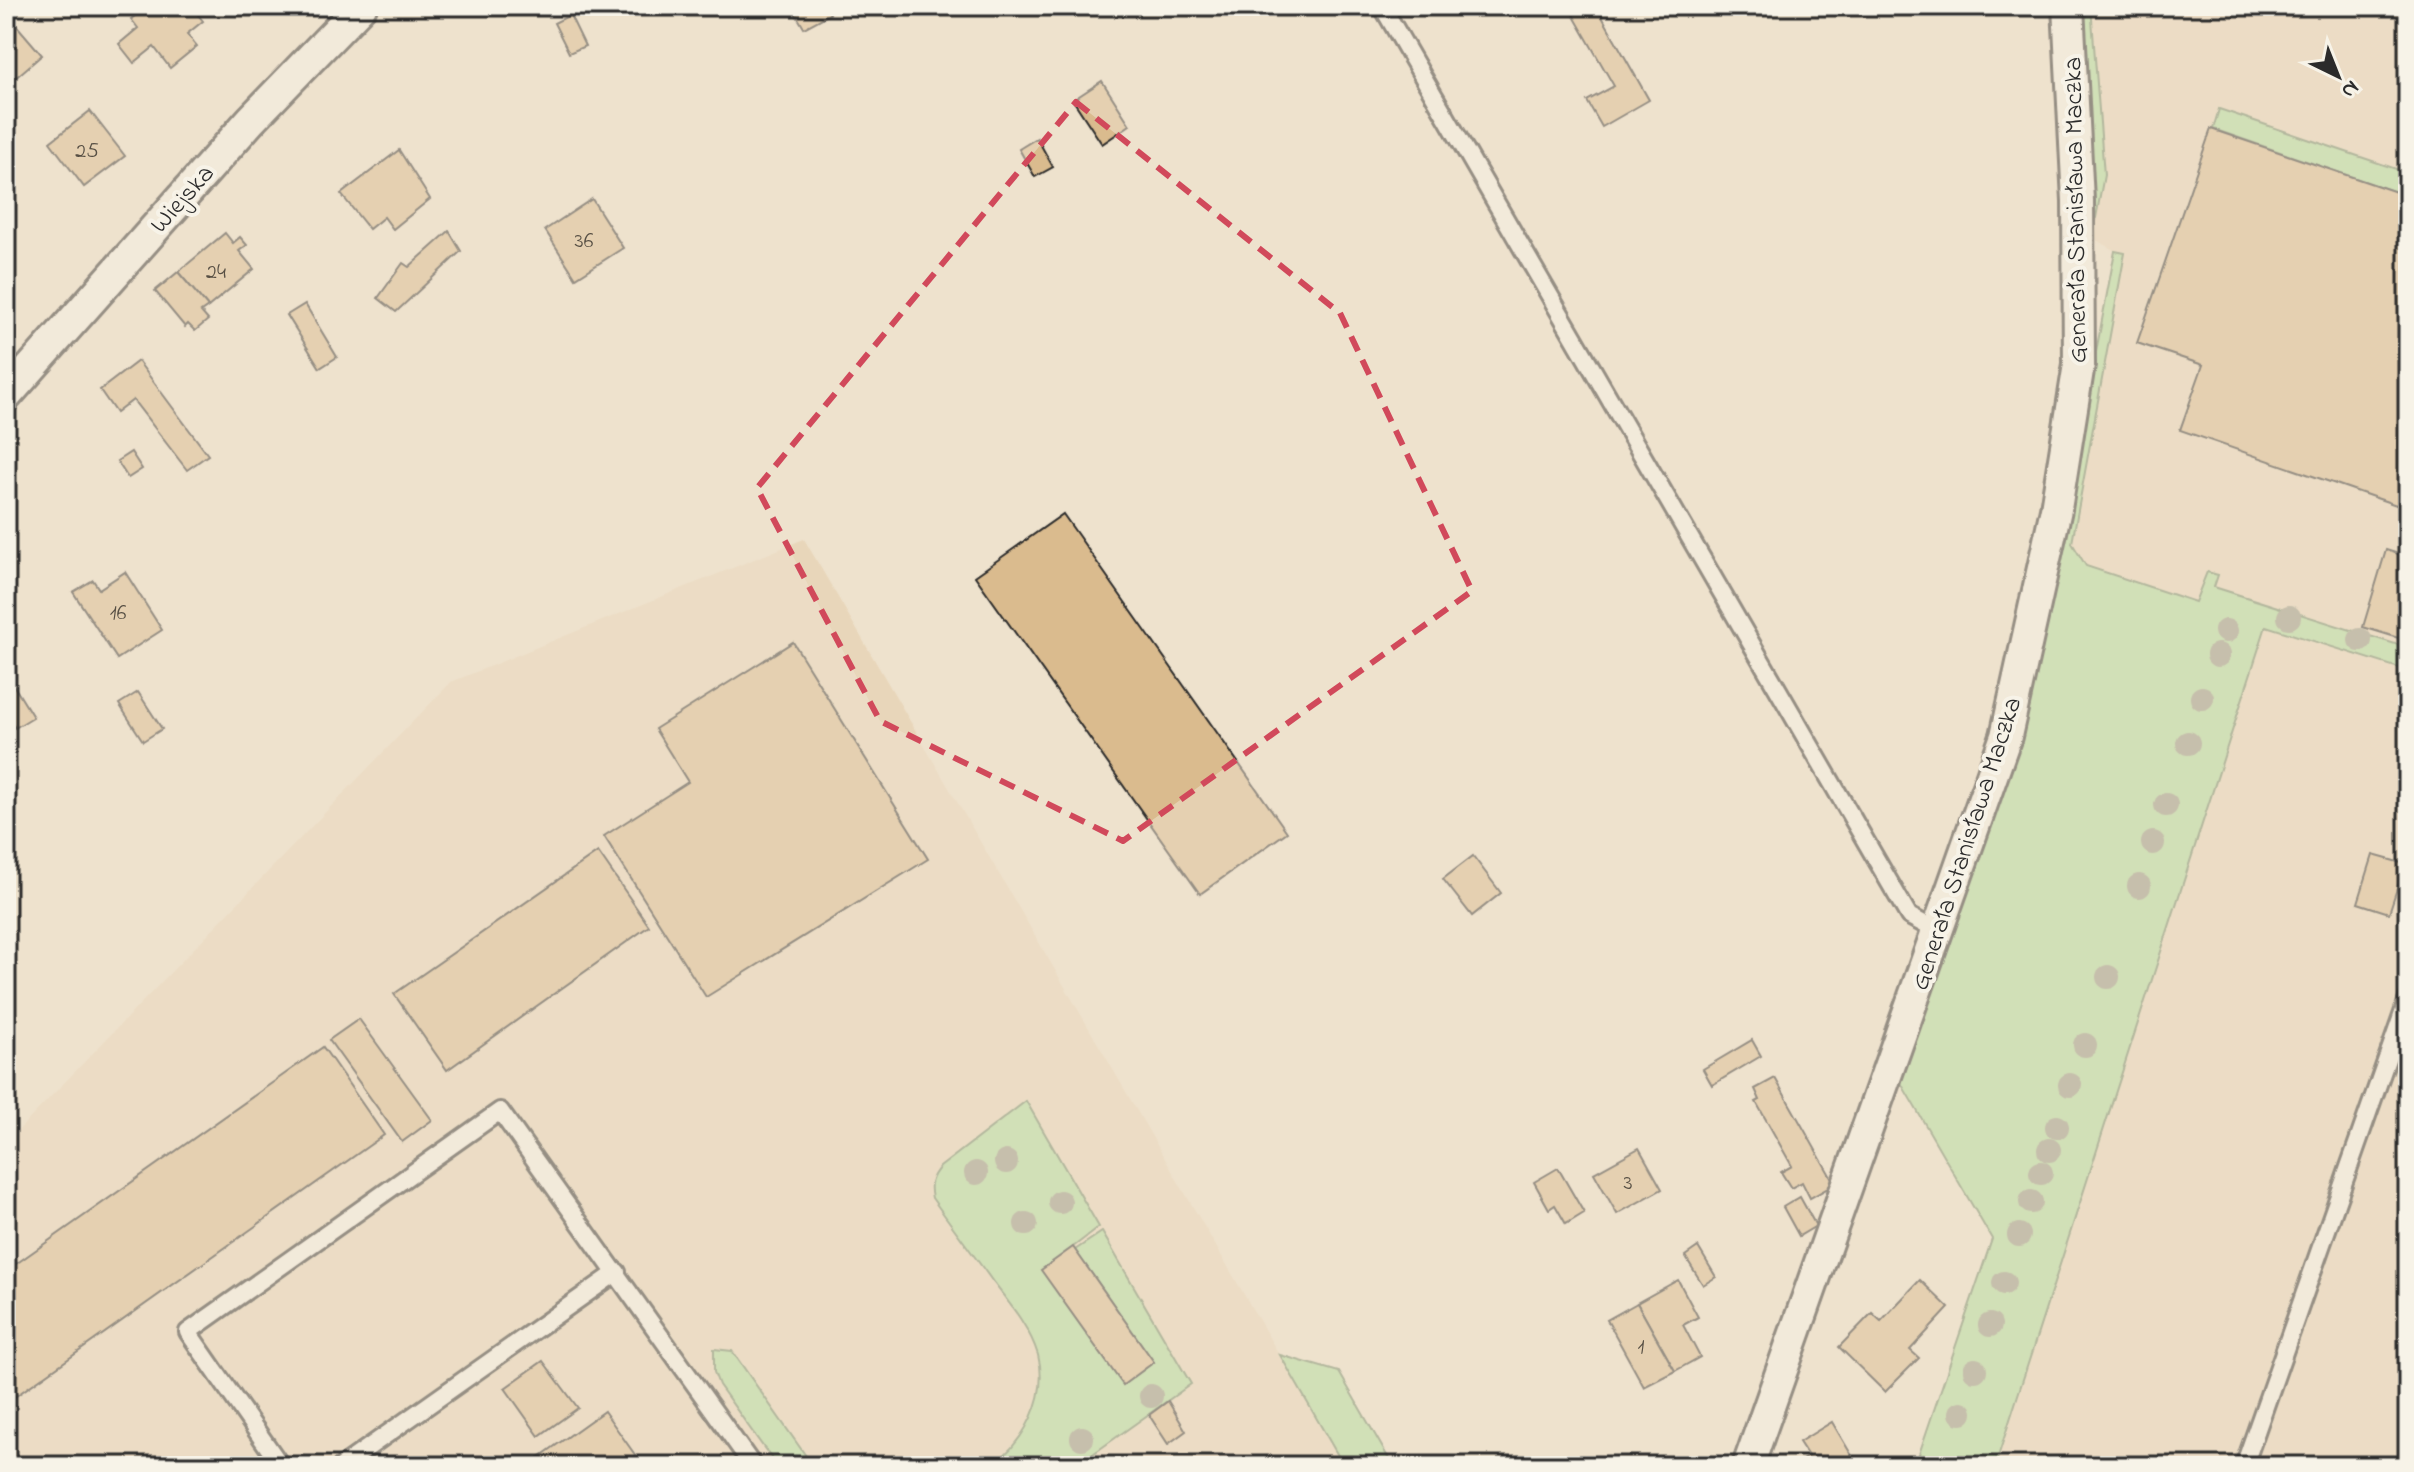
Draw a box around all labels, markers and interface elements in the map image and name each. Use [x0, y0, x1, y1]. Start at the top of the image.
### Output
north arrow [2298, 36, 2378, 116]
street label: Generała Stanisława Maczka [2055, 56, 2099, 363]
text: N [2333, 72, 2366, 105]
house number: 25 [75, 136, 99, 168]
street label: Wiejska [142, 157, 225, 243]
house number: 36 [575, 226, 594, 258]
house number: 24 [206, 257, 226, 289]
house number: 16 [110, 598, 127, 630]
street label: Generała Stanisława Maczka [1902, 692, 2033, 995]
house number: 3 [1623, 1168, 1633, 1200]
house number: 1 [1638, 1332, 1645, 1364]

